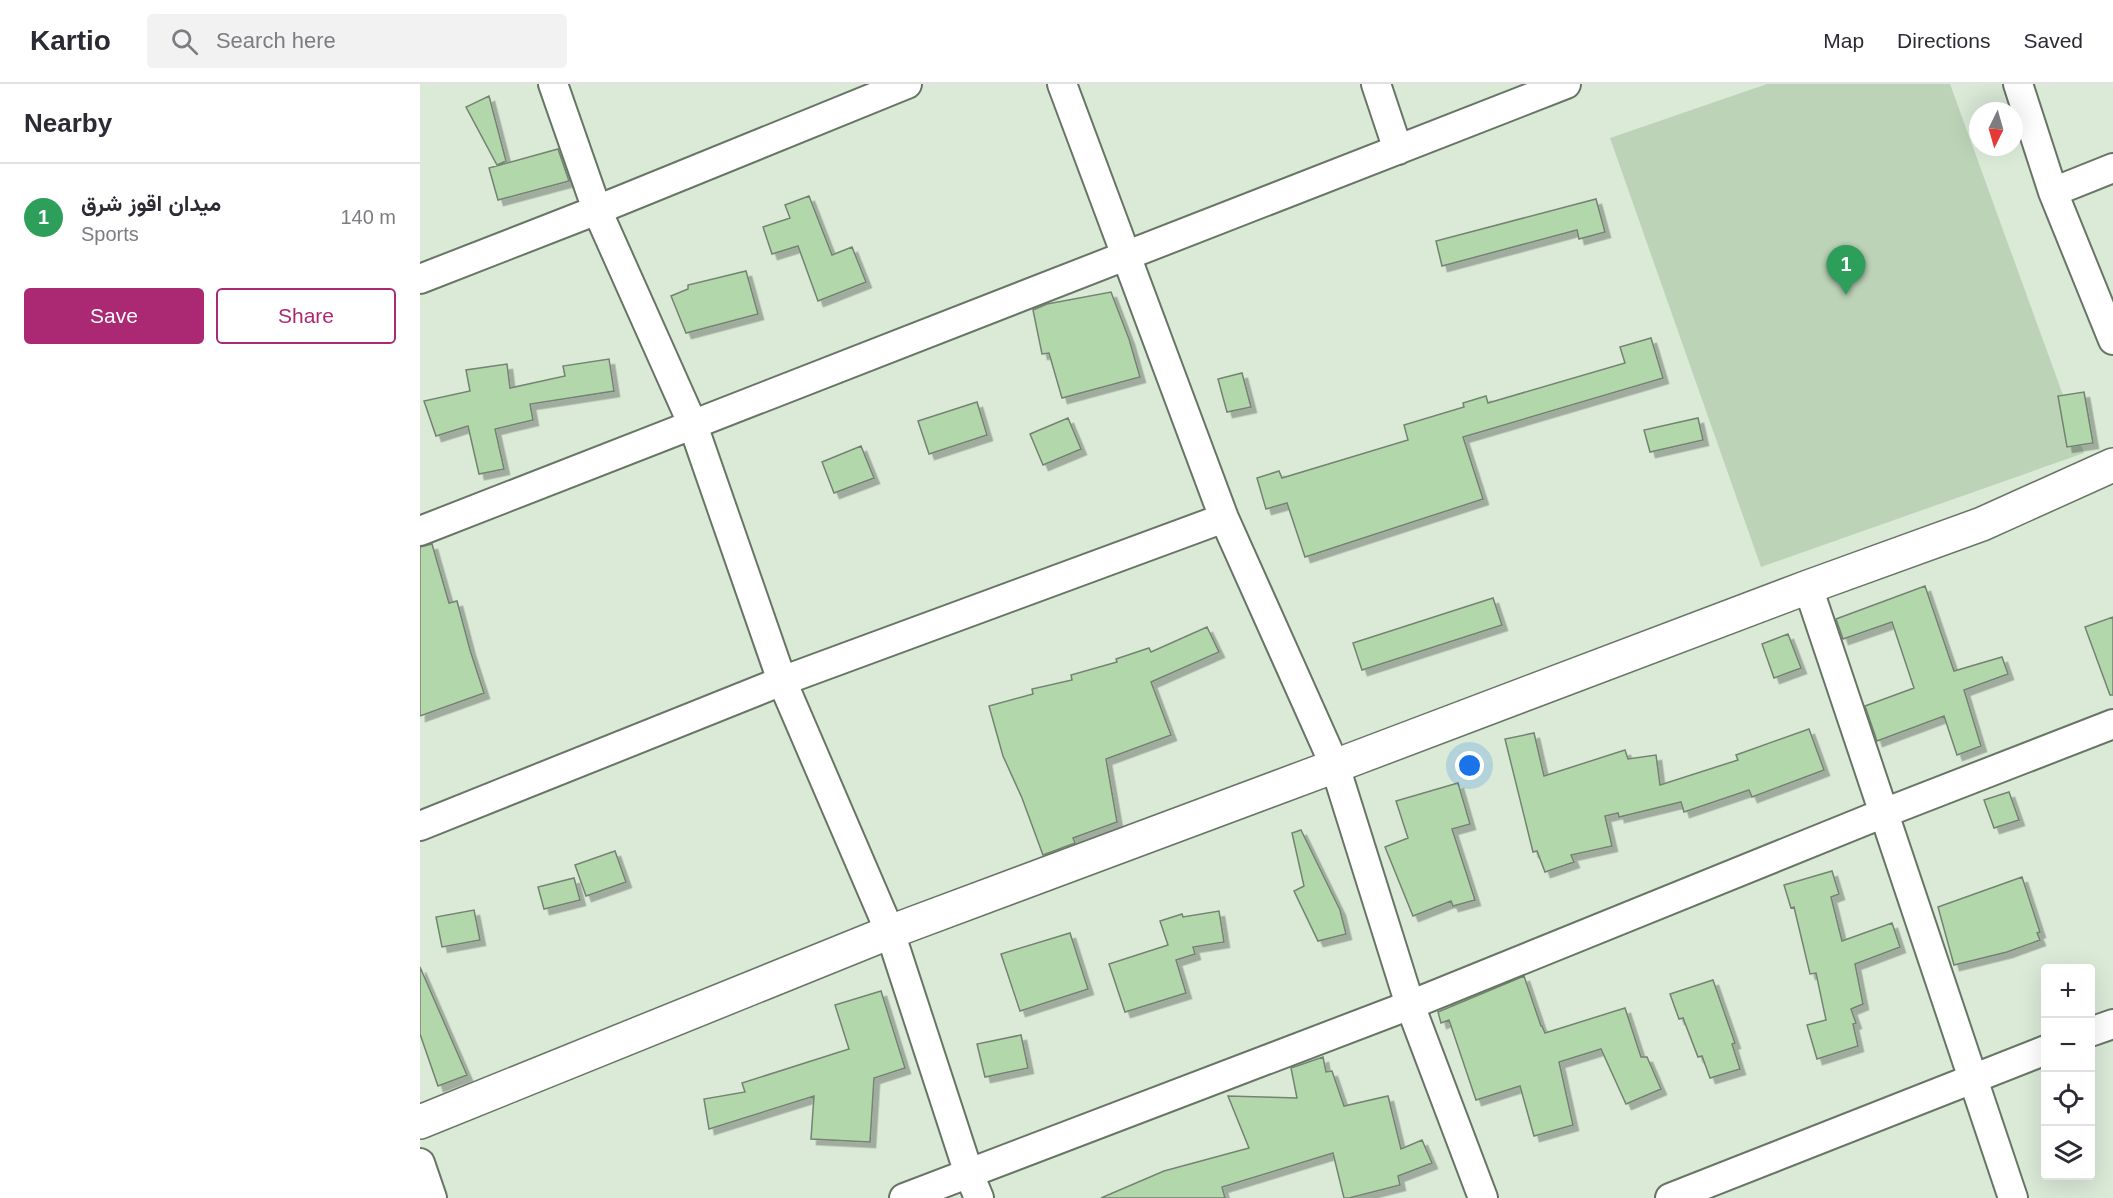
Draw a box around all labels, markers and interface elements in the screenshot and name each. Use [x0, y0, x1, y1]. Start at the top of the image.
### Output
search box [147, 14, 567, 68]
text: Kartio [30, 25, 111, 56]
icon: search [168, 25, 201, 58]
text: Search here [216, 28, 336, 53]
text: Map [1823, 29, 1864, 52]
text: Directions [1897, 29, 1990, 52]
text: Saved [2023, 29, 2083, 52]
north arrow [1969, 102, 2023, 156]
text: Nearby [24, 108, 112, 138]
text: ميدان اقوز شرق [81, 191, 221, 216]
text: 1 [38, 206, 49, 228]
text: 140 m [340, 206, 396, 228]
text: Sports [81, 223, 139, 245]
pin: 1 [1826, 246, 1866, 295]
button: Save [24, 288, 204, 344]
button: Share [216, 288, 396, 344]
your location [1455, 751, 1484, 780]
map controls [2041, 964, 2095, 1180]
button: + [2041, 964, 2095, 1018]
button: − [2041, 1018, 2095, 1072]
button: locate [2041, 1072, 2095, 1126]
button: layers [2041, 1126, 2095, 1180]

